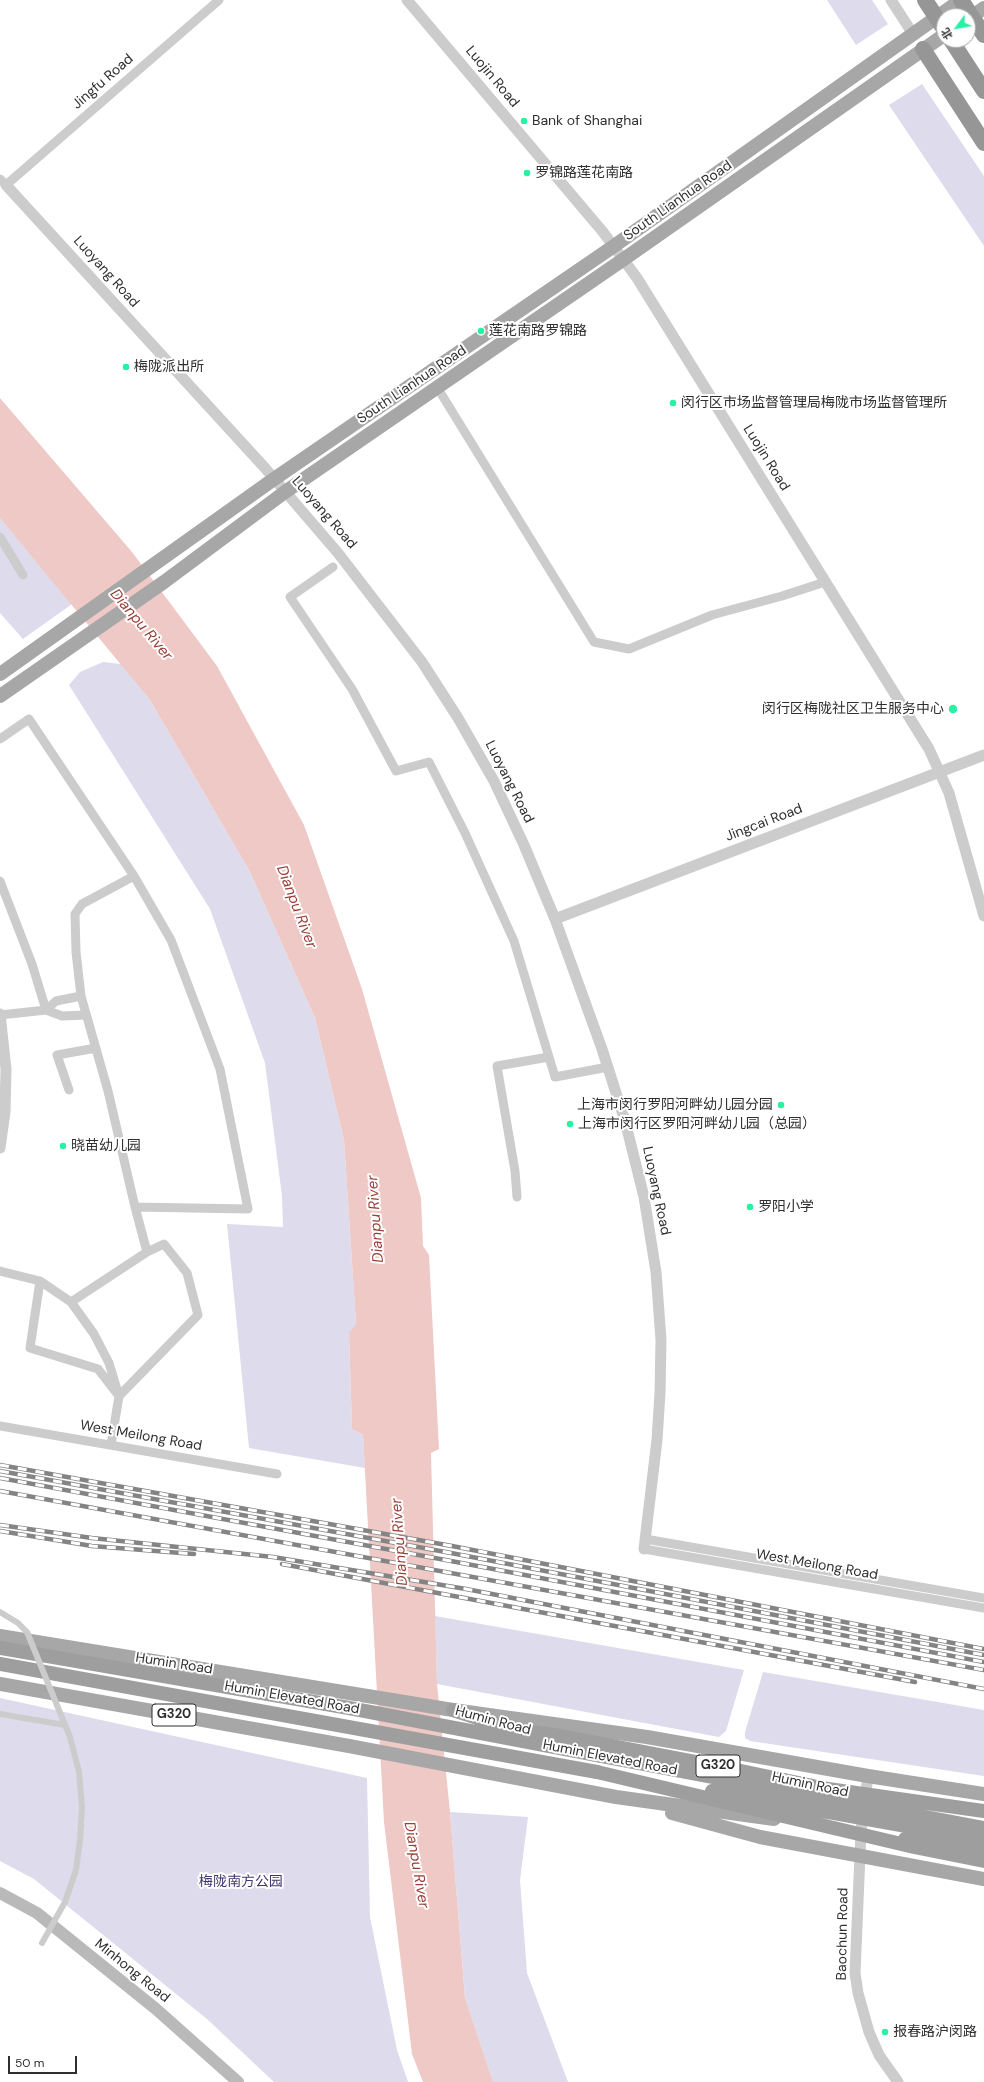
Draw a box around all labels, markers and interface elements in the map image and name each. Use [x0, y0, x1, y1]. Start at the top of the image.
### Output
north arrow [936, 8, 976, 48]
text: 北 [938, 25, 956, 42]
street label: Luojin Road [462, 43, 522, 111]
street label: Jingfu Road [69, 51, 137, 113]
place label: Bank of Shanghai [532, 113, 642, 129]
marker: Bank of Shanghai [519, 116, 529, 126]
street label: South Lianhua Road [621, 157, 735, 245]
place label: 罗锦路莲花南路 [535, 165, 633, 181]
marker: 罗锦路莲花南路 [522, 168, 532, 178]
street label: Luoyang Road [70, 233, 142, 311]
place label: 莲花南路罗锦路 [489, 323, 587, 339]
marker: 莲花南路罗锦路 [476, 326, 486, 336]
street label: South Lianhua Road [354, 342, 470, 428]
place label: 梅陇派出所 [134, 359, 204, 375]
marker: 梅陇派出所 [121, 362, 131, 372]
place label: 闵行区市场监督管理局梅陇市场监督管理所 [681, 395, 947, 411]
marker: 闵行区市场监督管理局梅陇市场监督管理所 [668, 398, 678, 408]
street label: Luojin Road [739, 422, 793, 494]
street label: Luoyang Road [288, 473, 360, 553]
water label: Dianpu River [106, 586, 176, 664]
place label: 闵行区梅陇社区卫生服务中心 [762, 701, 944, 717]
marker: 闵行区梅陇社区卫生服务中心 [947, 703, 959, 715]
street label: Luoyang Road [481, 738, 537, 826]
street label: Jingcai Road [723, 801, 805, 845]
water label: Dianpu River [272, 863, 320, 951]
place label: 上海市闵行罗阳河畔幼儿园分园 [577, 1097, 773, 1113]
marker: 上海市闵行罗阳河畔幼儿园分园 [776, 1100, 786, 1110]
place label: 上海市闵行区罗阳河畔幼儿园（总园） [578, 1116, 816, 1132]
marker: 上海市闵行区罗阳河畔幼儿园（总园） [565, 1119, 575, 1129]
place label: 晓苗幼儿园 [71, 1138, 141, 1154]
marker: 晓苗幼儿园 [58, 1141, 68, 1151]
street label: Luoyang Road [638, 1145, 674, 1237]
water label: Dianpu River [364, 1175, 388, 1263]
place label: 罗阳小学 [758, 1199, 814, 1215]
marker: 罗阳小学 [745, 1202, 755, 1212]
street label: West Meilong Road [79, 1417, 203, 1455]
water label: Dianpu River [388, 1498, 412, 1586]
street label: West Meilong Road [755, 1546, 879, 1584]
street label: Humin Road [134, 1650, 214, 1678]
street label: Humin Elevated Road [223, 1678, 361, 1718]
street label: Humin Road [453, 1703, 533, 1739]
road number: G320 [152, 1704, 196, 1726]
street label: Humin Elevated Road [541, 1737, 679, 1779]
road number: G320 [696, 1755, 740, 1777]
street label: Humin Road [770, 1769, 850, 1801]
water label: Dianpu River [400, 1820, 432, 1910]
park label: 梅陇南方公园 [199, 1874, 283, 1890]
street label: Baochun Road [834, 1887, 852, 1981]
street label: Minhong Road [91, 1936, 173, 2006]
place label: 报春路沪闵路 [893, 2024, 977, 2040]
marker: 报春路沪闵路 [880, 2027, 890, 2037]
scale bar [10, 2048, 79, 2074]
text: 50 m [15, 2055, 44, 2071]

